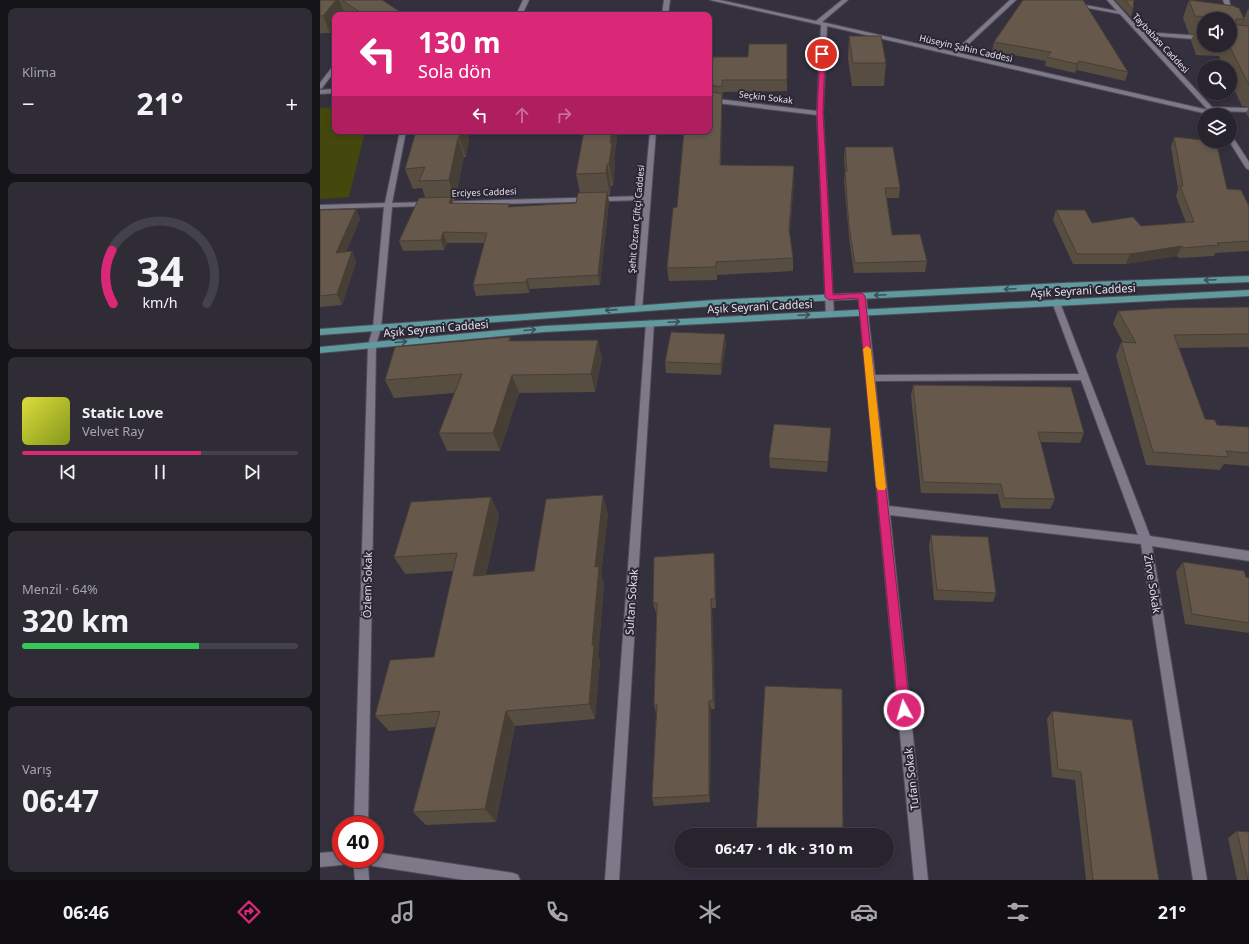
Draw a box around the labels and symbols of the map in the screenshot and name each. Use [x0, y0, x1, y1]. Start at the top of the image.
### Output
street label: Taybabası Caddesi [1130, 10, 1192, 76]
street label: Hüseyin Şahin Caddesi [918, 31, 1014, 65]
pin [805, 37, 839, 71]
street label: Seçkin Sokak [738, 87, 794, 107]
street label: Şehit Özcan Çiftçi Caddesi [625, 164, 647, 274]
street label: Erciyes Caddesi [451, 184, 517, 200]
one-way arrow [1204, 277, 1217, 284]
street label: Aşık Seyrani Caddesi [1030, 280, 1136, 300]
one-way arrow [1004, 285, 1017, 292]
one-way arrow [874, 291, 887, 298]
street label: Aşık Seyrani Caddesi [707, 296, 813, 316]
one-way arrow [605, 307, 618, 314]
one-way arrow [797, 312, 810, 319]
street label: Aşık Seyrani Caddesi [383, 316, 489, 340]
one-way arrow [667, 318, 680, 326]
one-way arrow [523, 326, 536, 334]
one-way arrow [394, 339, 407, 346]
street label: Özlem Sokak [359, 551, 375, 618]
street label: Zirve Sokak [1141, 554, 1165, 614]
street label: Sultan Sokak [621, 568, 641, 635]
position arrow [883, 689, 925, 731]
street label: Tufan Sokak [900, 747, 922, 811]
speed limit sign: 40 [332, 816, 384, 868]

